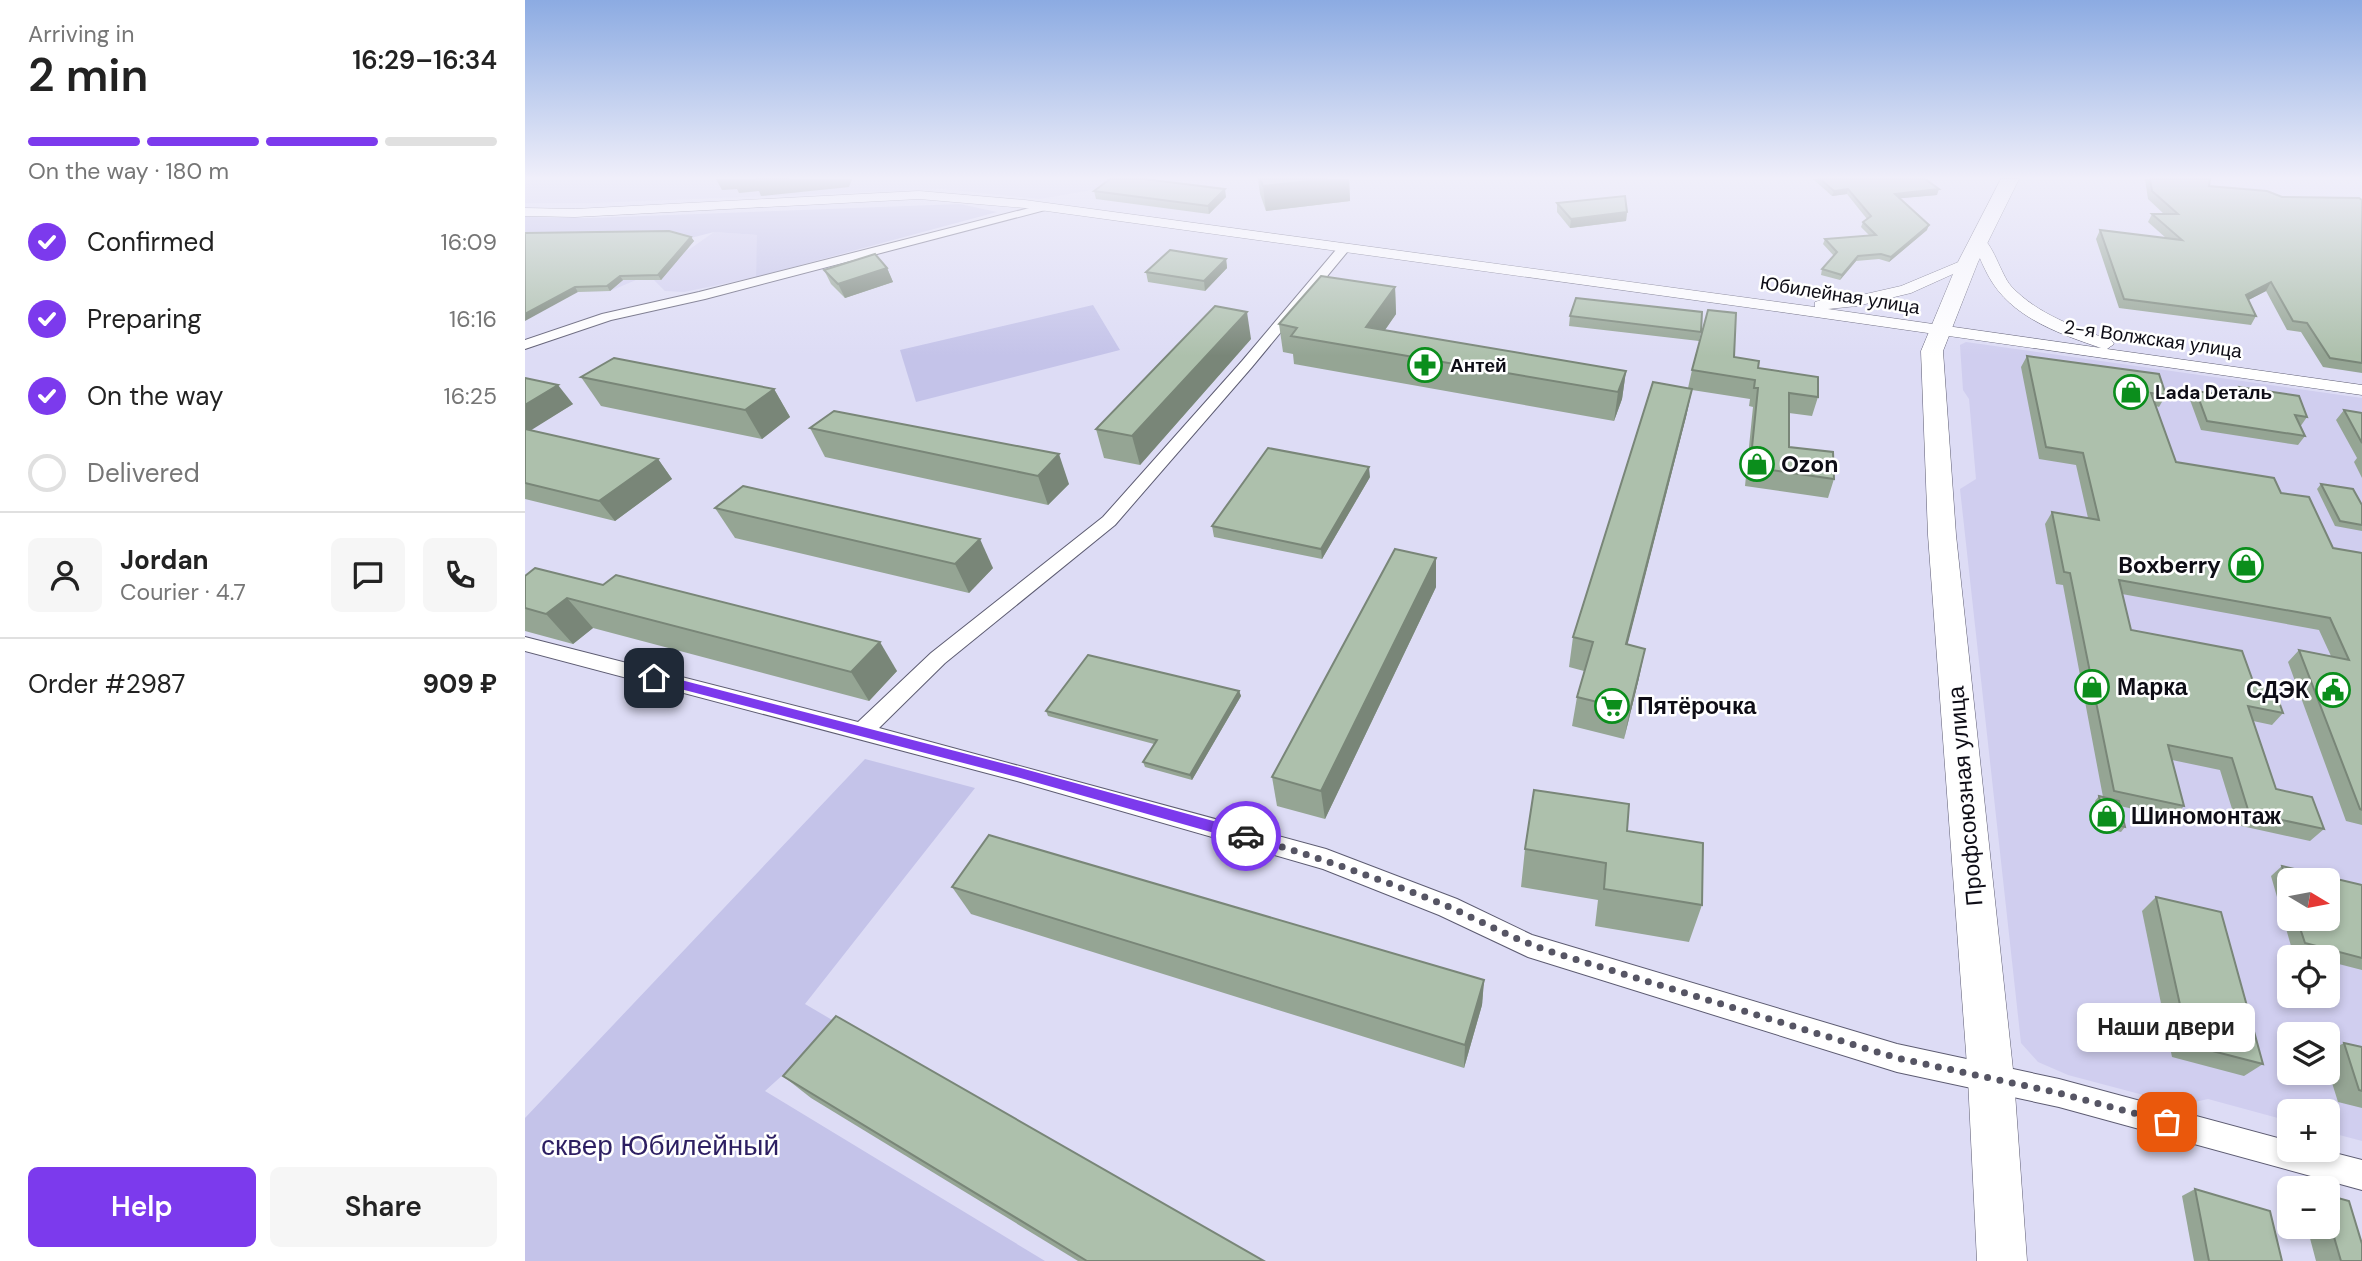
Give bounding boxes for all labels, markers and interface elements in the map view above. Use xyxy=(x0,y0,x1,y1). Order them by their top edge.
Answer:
text: Arriving in xyxy=(28,19,134,49)
text: 16:29–16:34 xyxy=(352,43,497,77)
text: 2 min xyxy=(28,45,148,105)
text: On the way · 180 m xyxy=(28,156,229,186)
icon: check xyxy=(28,223,66,261)
text: Confirmed xyxy=(87,225,214,259)
text: 16:09 xyxy=(441,227,497,257)
street label: Юбилейная улица xyxy=(1758,270,1922,320)
icon: check xyxy=(28,300,66,338)
text: Preparing xyxy=(87,302,202,336)
text: 16:16 xyxy=(449,304,497,334)
street label: 2-я Волжская улица xyxy=(2062,314,2244,364)
pharmacy icon: Антей xyxy=(1406,346,1444,384)
place label: Антей xyxy=(1450,353,1507,378)
shop icon: Lada Dеталь xyxy=(2112,373,2150,411)
icon: check xyxy=(28,377,66,415)
text: On the way xyxy=(87,379,223,413)
place label: Lada Dеталь xyxy=(2155,380,2272,405)
text: 16:25 xyxy=(443,381,497,411)
shop icon: Ozon xyxy=(1738,445,1776,483)
place label: Ozon xyxy=(1781,449,1839,479)
text: Delivered xyxy=(87,456,200,490)
button: person xyxy=(28,538,102,612)
button: chat xyxy=(331,538,405,612)
button: phone xyxy=(423,538,497,612)
text: Jordan xyxy=(120,543,209,577)
shop icon: Boxberry xyxy=(2227,546,2265,584)
place label: Boxberry xyxy=(2118,550,2221,580)
text: Courier · 4.7 xyxy=(120,577,246,607)
pin xyxy=(624,648,684,708)
icon: home xyxy=(635,659,673,697)
text: Order #2987 xyxy=(28,667,185,701)
text: 909 ₽ xyxy=(423,667,497,701)
shop icon: Марка xyxy=(2073,668,2111,706)
public building icon: СДЭК xyxy=(2314,671,2352,709)
place label: Марка xyxy=(2117,672,2188,702)
place label: СДЭК xyxy=(2246,675,2310,705)
street label: Профсоюзная улица xyxy=(1940,685,1990,907)
supermarket icon: Пятёрочка xyxy=(1593,687,1631,725)
place label: Пятёрочка xyxy=(1637,691,1756,721)
shop icon: Шиномонтаж xyxy=(2088,797,2126,835)
courier xyxy=(1211,801,1281,871)
place label: Шиномонтаж xyxy=(2131,801,2282,831)
icon: car xyxy=(1227,817,1265,855)
north arrow xyxy=(2277,868,2340,931)
map controls xyxy=(2277,868,2340,1239)
button: locate xyxy=(2277,945,2340,1008)
callout: Наши двери xyxy=(2078,1003,2256,1052)
text: Наши двери xyxy=(2097,1012,2235,1042)
button: layers xyxy=(2277,1022,2340,1085)
pin xyxy=(2137,1092,2197,1152)
button: + xyxy=(2277,1099,2340,1162)
icon: bag xyxy=(2148,1103,2186,1141)
park label: сквер Юбилейный xyxy=(541,1127,779,1164)
button: Help xyxy=(28,1167,256,1247)
button: Share xyxy=(270,1167,497,1247)
button: − xyxy=(2277,1176,2340,1239)

